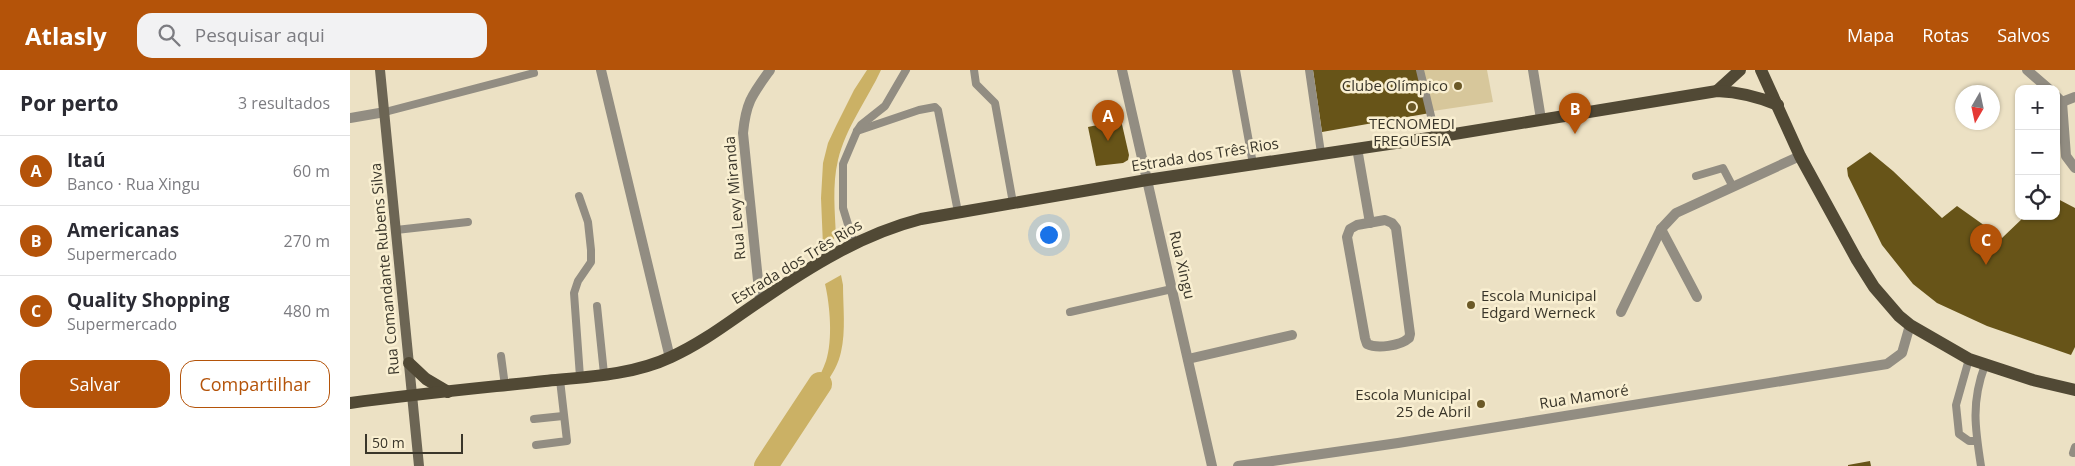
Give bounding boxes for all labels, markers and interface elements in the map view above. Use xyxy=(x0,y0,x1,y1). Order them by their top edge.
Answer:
search box xyxy=(137,13,487,58)
text: Atlasly xyxy=(25,19,107,52)
icon: search xyxy=(155,21,183,49)
text: Pesquisar aqui xyxy=(195,22,325,48)
text: Mapa xyxy=(1847,23,1894,47)
text: Rotas xyxy=(1922,23,1969,47)
text: Salvos xyxy=(1997,23,2050,47)
place label: Clube Olímpico xyxy=(1342,75,1448,95)
marker: Clube Olímpico xyxy=(1452,80,1464,92)
north arrow xyxy=(1955,85,2000,130)
map controls xyxy=(2015,85,2060,220)
button: + xyxy=(2015,85,2060,130)
text: Por perto xyxy=(20,89,119,117)
text: 3 resultados xyxy=(238,92,330,114)
pin: B xyxy=(1559,93,1591,134)
pin: A xyxy=(1092,100,1124,141)
marker: TECNOMEDI FREGUESIA xyxy=(1406,101,1418,113)
place label: TECNOMEDI FREGUESIA xyxy=(1369,113,1455,150)
button: − xyxy=(2015,130,2060,175)
street label: Estrada dos Três Rios xyxy=(1130,132,1280,176)
street label: Rua Levy Miranda xyxy=(719,135,749,261)
text: Itaú xyxy=(67,147,106,173)
text: A xyxy=(30,160,42,182)
text: 60 m xyxy=(293,160,330,182)
street label: Rua Comandante Rubens Silva xyxy=(365,162,403,376)
text: Banco · Rua Xingu xyxy=(67,173,200,195)
button: locate xyxy=(2015,175,2060,220)
street label: Estrada dos Três Rios xyxy=(727,214,866,308)
text: Americanas xyxy=(67,217,179,243)
your location xyxy=(1036,222,1062,248)
pin: C xyxy=(1970,224,2002,265)
street label: Rua Xingu xyxy=(1165,229,1201,301)
text: B xyxy=(31,230,41,252)
text: 270 m xyxy=(284,230,330,252)
text: Supermercado xyxy=(67,243,177,265)
place label: Escola Municipal Edgard Werneck xyxy=(1481,285,1597,322)
text: Quality Shopping xyxy=(67,287,229,313)
marker: Escola Municipal Edgard Werneck xyxy=(1465,299,1477,311)
text: C xyxy=(31,300,41,322)
text: 480 m xyxy=(284,300,330,322)
text: Supermercado xyxy=(67,313,177,335)
button: Salvar xyxy=(20,360,170,408)
button: Compartilhar xyxy=(180,360,330,408)
street label: Rua Mamoré xyxy=(1538,379,1630,413)
place label: Escola Municipal 25 de Abril xyxy=(1355,384,1471,421)
marker: Escola Municipal 25 de Abril xyxy=(1475,398,1487,410)
scale bar xyxy=(365,431,462,454)
text: 50 m xyxy=(372,433,405,452)

